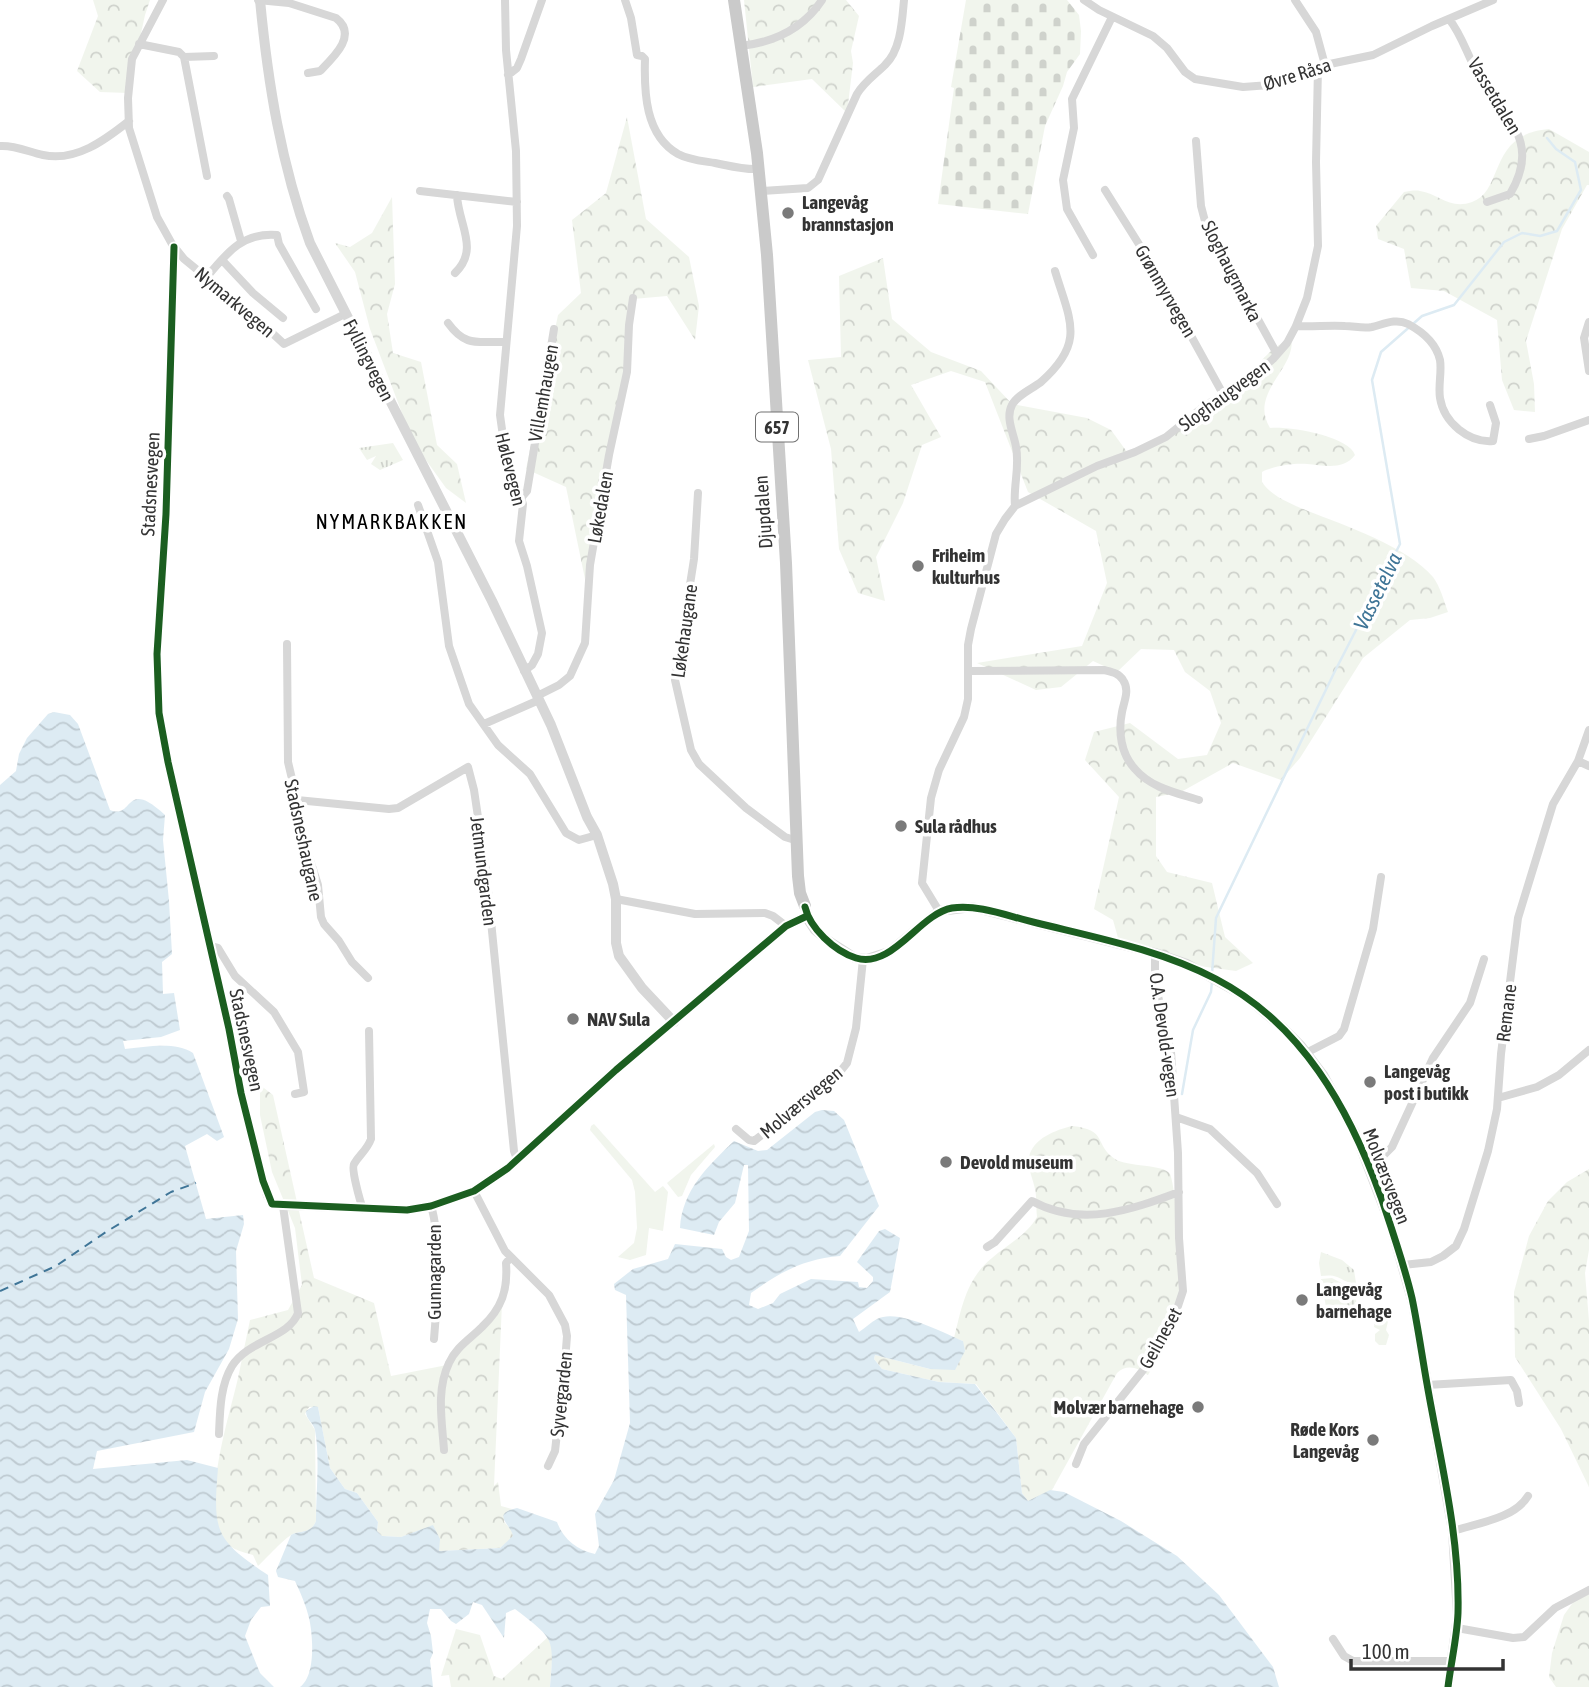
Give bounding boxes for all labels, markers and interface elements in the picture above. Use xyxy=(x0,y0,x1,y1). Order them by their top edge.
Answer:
street label: Øvre Råsa xyxy=(1260,53,1334,95)
street label: Vassetdalen xyxy=(1464,54,1526,138)
place label: Langevåg brannstasjon xyxy=(802,191,894,235)
marker: Langevåg brannstasjon xyxy=(780,205,796,221)
street label: Sloghaugmarka xyxy=(1197,217,1267,325)
street label: Grønmyrvegen xyxy=(1131,241,1201,341)
street label: Nymarkvegen xyxy=(191,262,279,342)
street label: Fyllingvegen xyxy=(339,315,399,405)
street label: Villemhaugen xyxy=(524,342,562,444)
street label: Sloghaugvegen xyxy=(1174,355,1274,435)
road number: 657 xyxy=(756,412,798,442)
street label: Hølevegen xyxy=(491,430,531,508)
street label: Stadsnesvegen xyxy=(136,431,164,537)
street label: Løkedalen xyxy=(583,469,617,545)
street label: Djupdalen xyxy=(749,474,777,550)
district label: NYMARKBAKKEN xyxy=(315,509,469,533)
place label: Friheim kulturhus xyxy=(932,544,1000,588)
water label: Vassetelva xyxy=(1348,548,1406,633)
marker: Friheim kulturhus xyxy=(910,558,926,574)
street label: Løkehaugane xyxy=(667,583,701,679)
street label: Stadsneshaugane xyxy=(280,777,328,903)
street label: Jetmundgarden xyxy=(466,815,502,927)
place label: Sula rådhus xyxy=(915,815,997,837)
marker: Sula rådhus xyxy=(893,818,909,834)
street label: O.A. Devold-vegen xyxy=(1145,971,1185,1099)
street label: Remane xyxy=(1492,983,1520,1043)
street label: Stadsnesvegen xyxy=(225,987,269,1093)
place label: NAV Sula xyxy=(587,1008,650,1030)
marker: NAV Sula xyxy=(565,1011,581,1027)
place label: Langevåg post i butikk xyxy=(1384,1060,1469,1104)
street label: Molværsvegen xyxy=(755,1061,847,1143)
marker: Langevåg post i butikk xyxy=(1362,1074,1378,1090)
street label: Molværsvegen xyxy=(1359,1125,1415,1227)
place label: Devold museum xyxy=(960,1151,1073,1173)
marker: Devold museum xyxy=(938,1154,954,1170)
street label: Gunnagarden xyxy=(423,1224,445,1320)
place label: Langevåg barnehage xyxy=(1316,1278,1392,1322)
marker: Langevåg barnehage xyxy=(1294,1292,1310,1308)
street label: Geilneset xyxy=(1134,1303,1186,1373)
street label: Syvergarden xyxy=(546,1350,576,1438)
place label: Molvær barnehage xyxy=(1054,1396,1184,1418)
marker: Molvær barnehage xyxy=(1190,1399,1206,1415)
place label: Røde Kors Langevåg xyxy=(1290,1418,1360,1462)
marker: Røde Kors Langevåg xyxy=(1365,1432,1381,1448)
scale bar xyxy=(1351,1628,1503,1672)
text: 100 m xyxy=(1362,1639,1410,1663)

